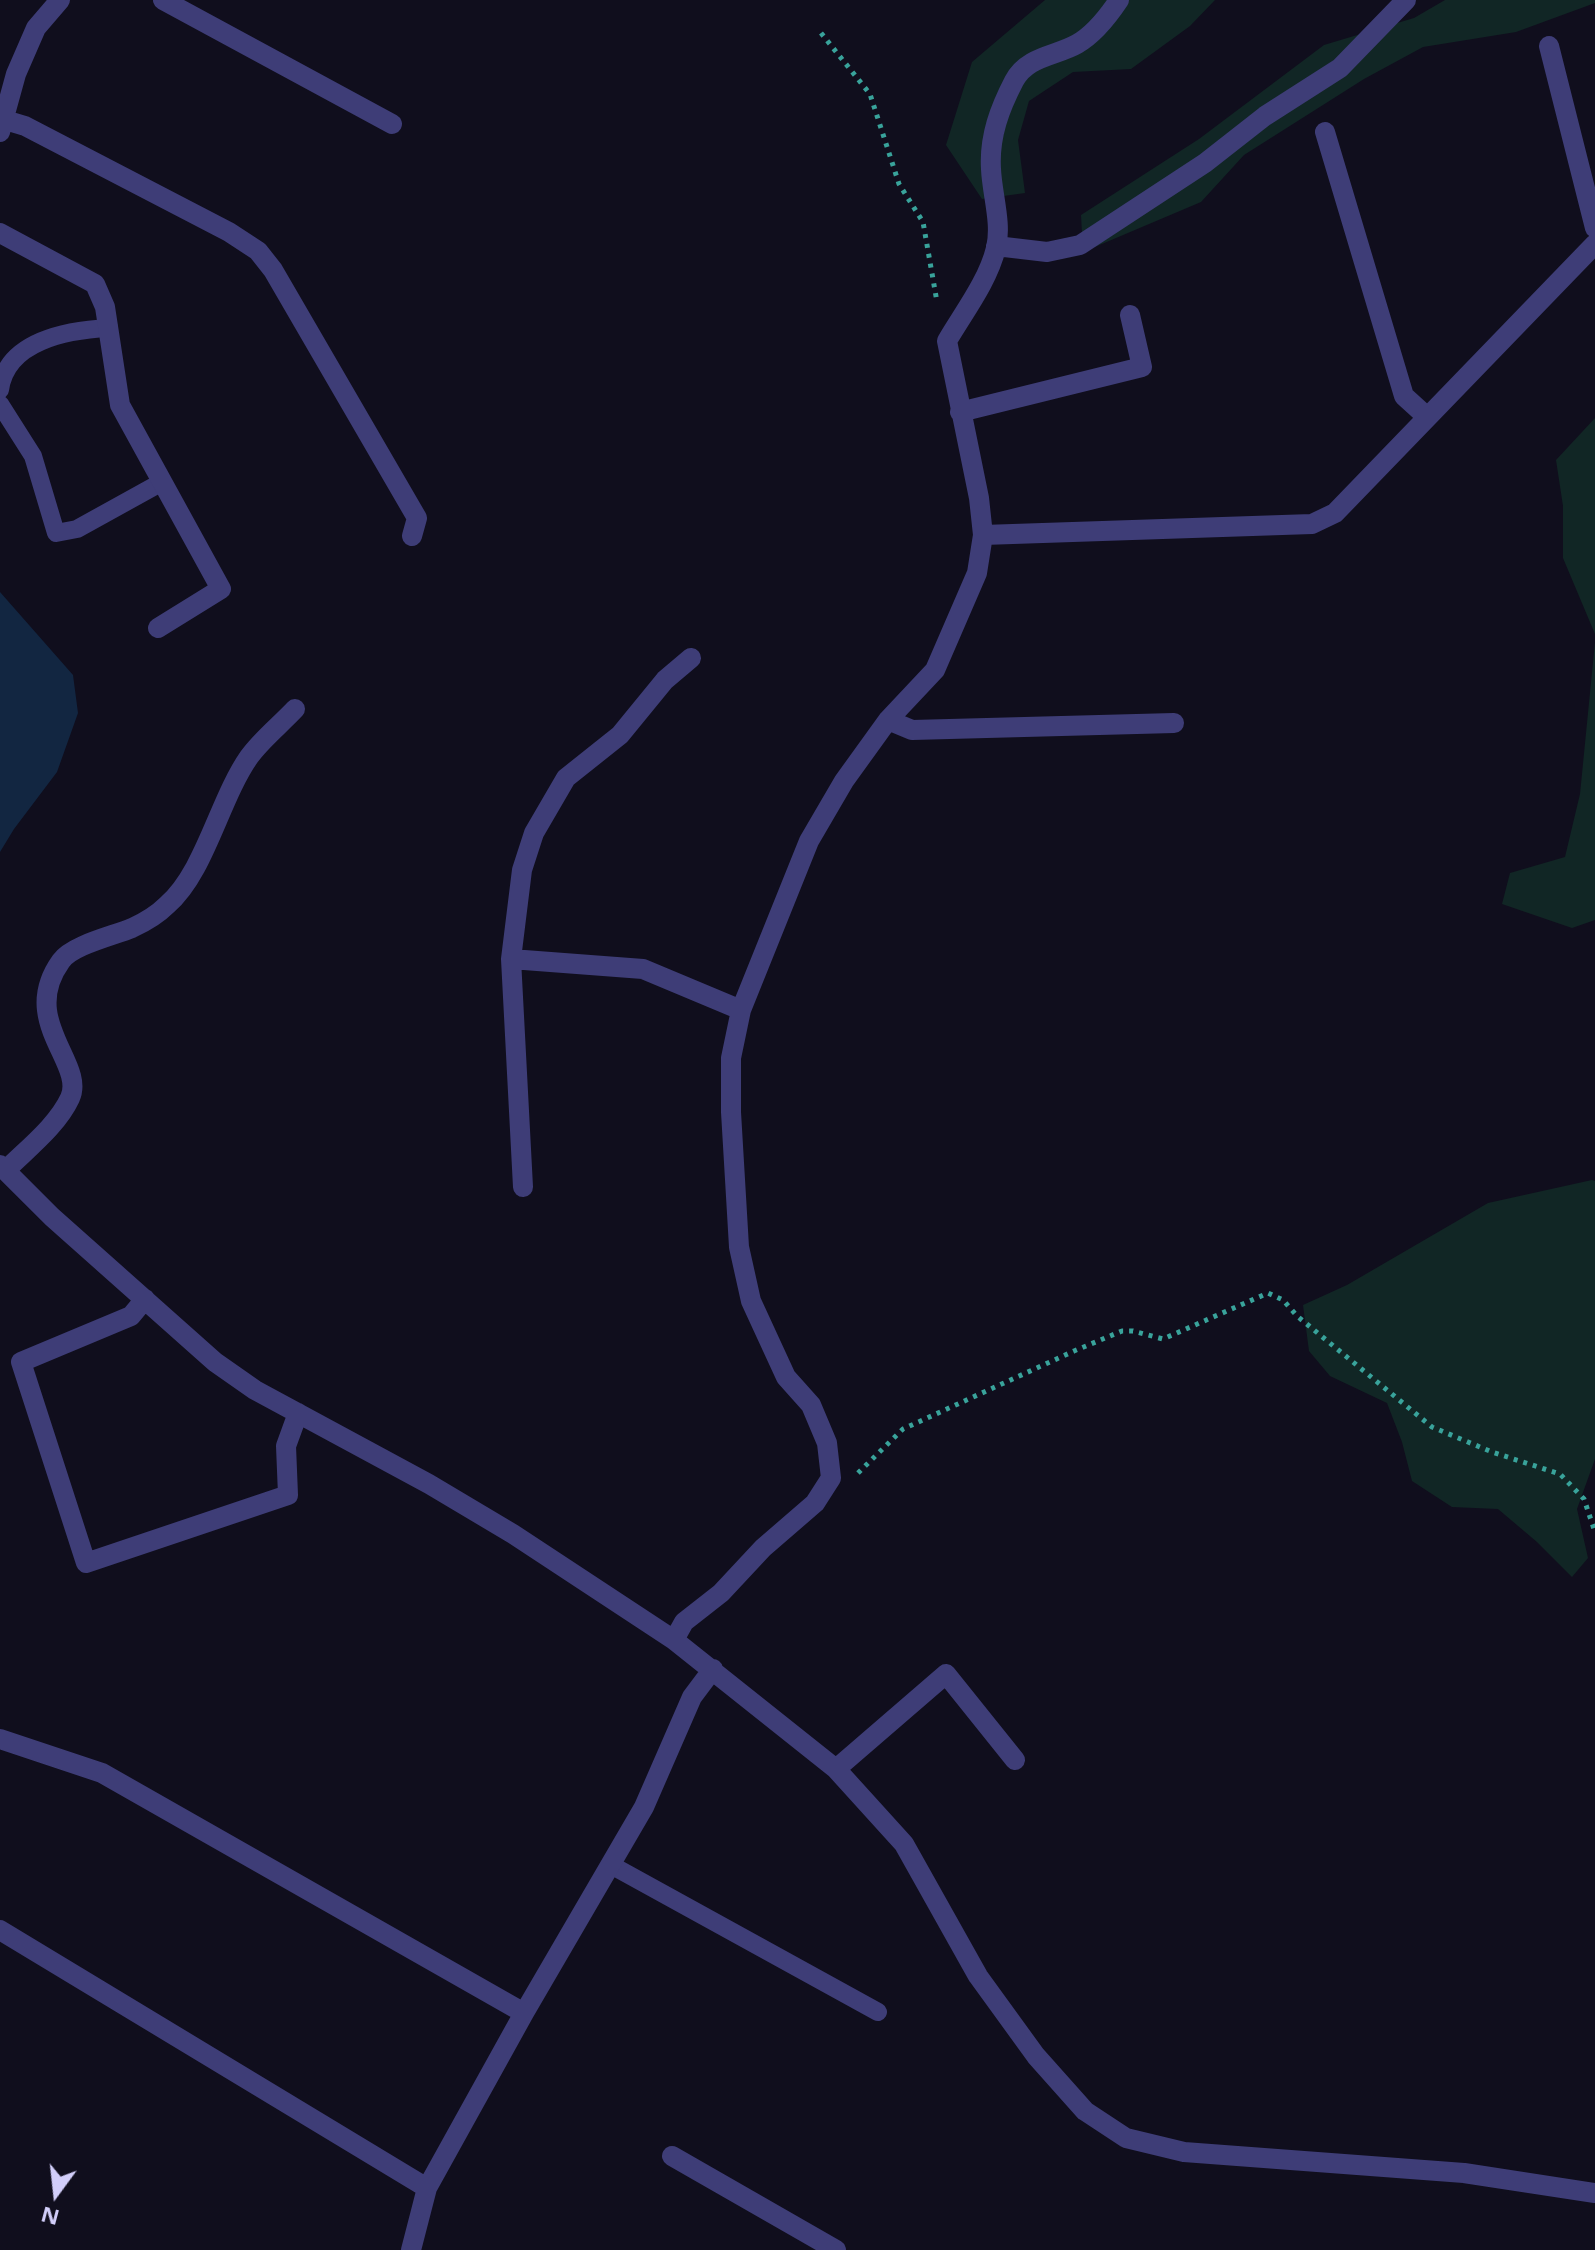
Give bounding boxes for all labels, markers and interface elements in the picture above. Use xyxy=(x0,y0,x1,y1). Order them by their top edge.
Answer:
north arrow xyxy=(16,2154,96,2234)
text: N xyxy=(37,2200,62,2234)

